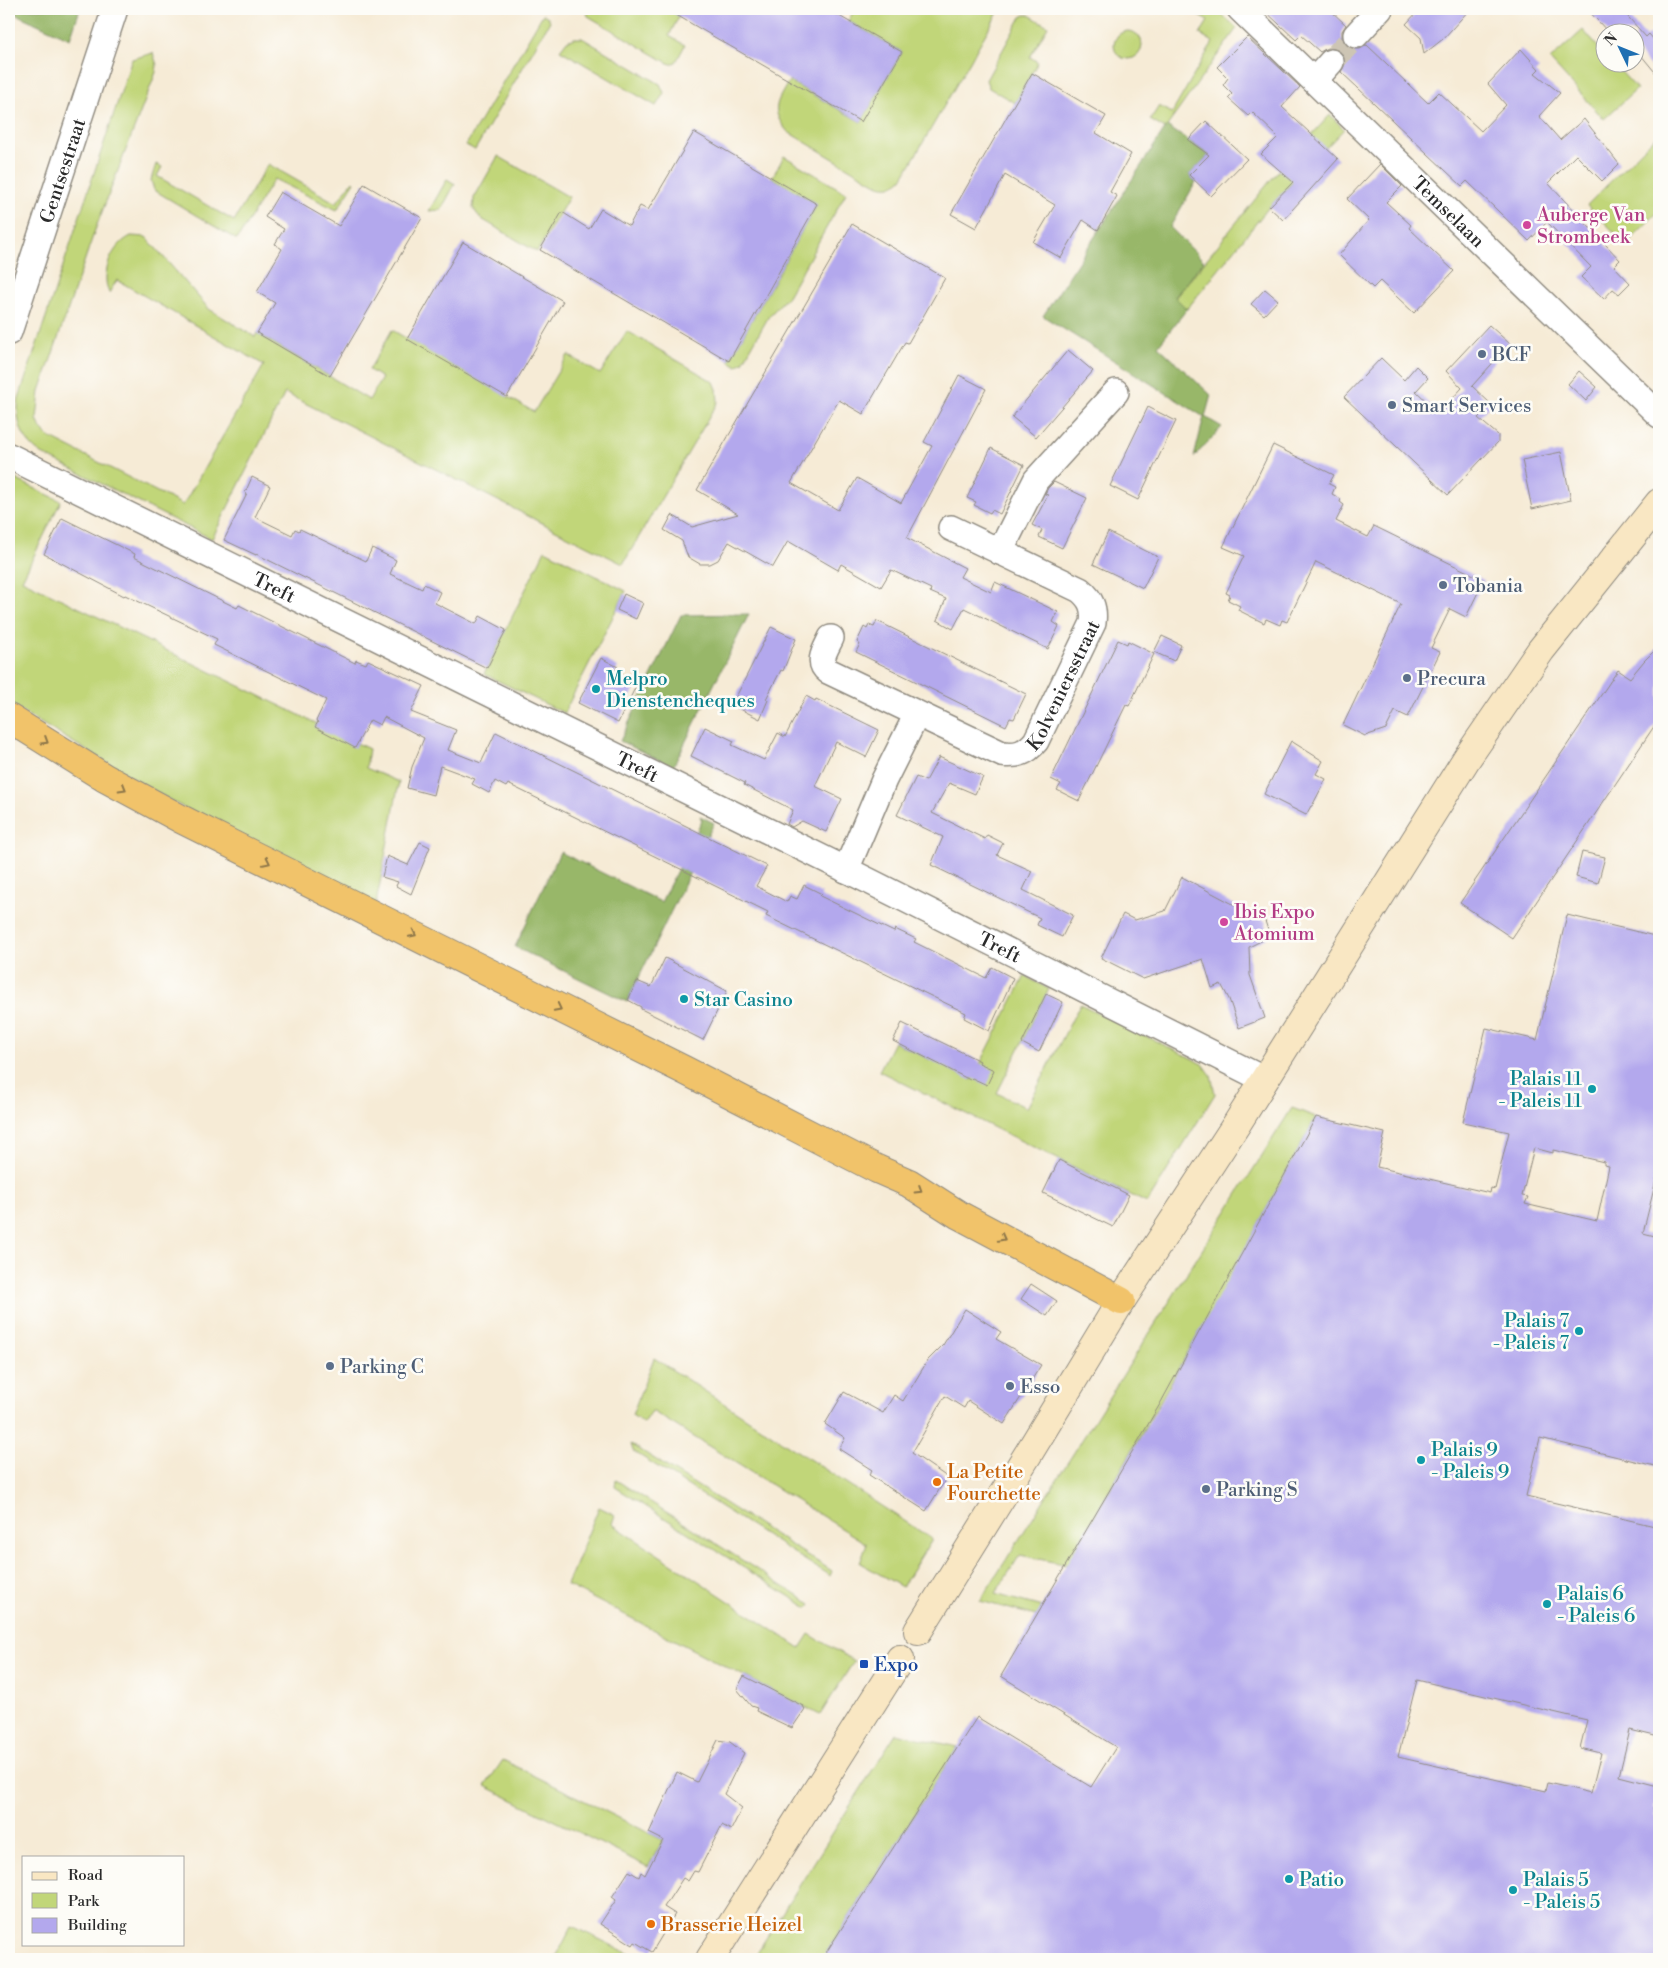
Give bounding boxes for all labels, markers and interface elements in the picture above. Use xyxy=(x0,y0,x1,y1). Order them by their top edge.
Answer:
north arrow xyxy=(1596,22,1646,72)
text: N xyxy=(1601,30,1622,50)
street label: Gentsestraat xyxy=(35,115,91,226)
street label: Temselaan xyxy=(1407,172,1490,253)
place label: Auberge Van Strombeek xyxy=(1536,203,1645,249)
marker: Auberge Van Strombeek xyxy=(1521,219,1533,231)
place label: BCF xyxy=(1491,343,1531,367)
marker: BCF xyxy=(1476,348,1488,360)
place label: Smart Services xyxy=(1402,394,1531,418)
marker: Smart Services xyxy=(1386,399,1398,411)
street label: Treft xyxy=(249,567,299,609)
place label: Tobania xyxy=(1453,574,1523,598)
marker: Tobania xyxy=(1437,579,1449,591)
street label: Kolveniersstraat xyxy=(1022,616,1106,756)
place label: Melpro Dienstencheques xyxy=(606,667,755,713)
place label: Precura xyxy=(1417,667,1486,691)
marker: Precura xyxy=(1401,672,1413,684)
marker: Melpro Dienstencheques xyxy=(590,683,602,695)
one-way arrow xyxy=(39,734,48,744)
street label: Treft xyxy=(612,747,663,788)
one-way arrow xyxy=(117,782,126,792)
one-way arrow xyxy=(262,856,271,866)
place label: Ibis Expo Atomium xyxy=(1233,900,1315,946)
marker: Ibis Expo Atomium xyxy=(1218,916,1230,928)
street label: Treft xyxy=(974,927,1025,969)
one-way arrow xyxy=(408,928,417,939)
place label: Star Casino xyxy=(694,988,793,1012)
marker: Star Casino xyxy=(678,993,690,1005)
one-way arrow xyxy=(553,1002,562,1012)
place label: Palais 11 - Paleis 11 xyxy=(1498,1067,1582,1113)
marker: Palais 11 - Paleis 11 xyxy=(1586,1083,1598,1095)
one-way arrow xyxy=(914,1184,923,1193)
one-way arrow xyxy=(997,1232,1006,1242)
place label: Palais 7 - Paleis 7 xyxy=(1493,1309,1569,1355)
marker: Palais 7 - Paleis 7 xyxy=(1573,1325,1585,1337)
place label: Parking C xyxy=(340,1355,424,1379)
marker: Parking C xyxy=(324,1360,336,1372)
place label: Esso xyxy=(1020,1375,1060,1399)
marker: Esso xyxy=(1004,1380,1016,1392)
place label: Palais 9 - Paleis 9 xyxy=(1431,1438,1509,1484)
marker: Palais 9 - Paleis 9 xyxy=(1415,1454,1427,1466)
place label: La Petite Fourchette xyxy=(947,1460,1041,1506)
marker: La Petite Fourchette xyxy=(931,1476,943,1488)
place label: Parking S xyxy=(1216,1478,1298,1502)
marker: Parking S xyxy=(1200,1483,1212,1495)
place label: Palais 6 - Paleis 6 xyxy=(1557,1582,1635,1628)
marker: Palais 6 - Paleis 6 xyxy=(1541,1598,1553,1610)
place label: Expo xyxy=(874,1653,918,1677)
marker: Expo xyxy=(858,1658,870,1670)
legend xyxy=(22,1856,185,1946)
text: Road xyxy=(68,1866,103,1885)
place label: Patio xyxy=(1299,1868,1344,1892)
place label: Palais 5 - Paleis 5 xyxy=(1523,1868,1600,1914)
marker: Patio xyxy=(1283,1873,1295,1885)
marker: Palais 5 - Paleis 5 xyxy=(1507,1884,1519,1896)
text: Park xyxy=(68,1892,100,1911)
place label: Brasserie Heizel xyxy=(660,1913,803,1937)
text: Building xyxy=(67,1916,127,1935)
marker: Brasserie Heizel xyxy=(645,1918,657,1930)

